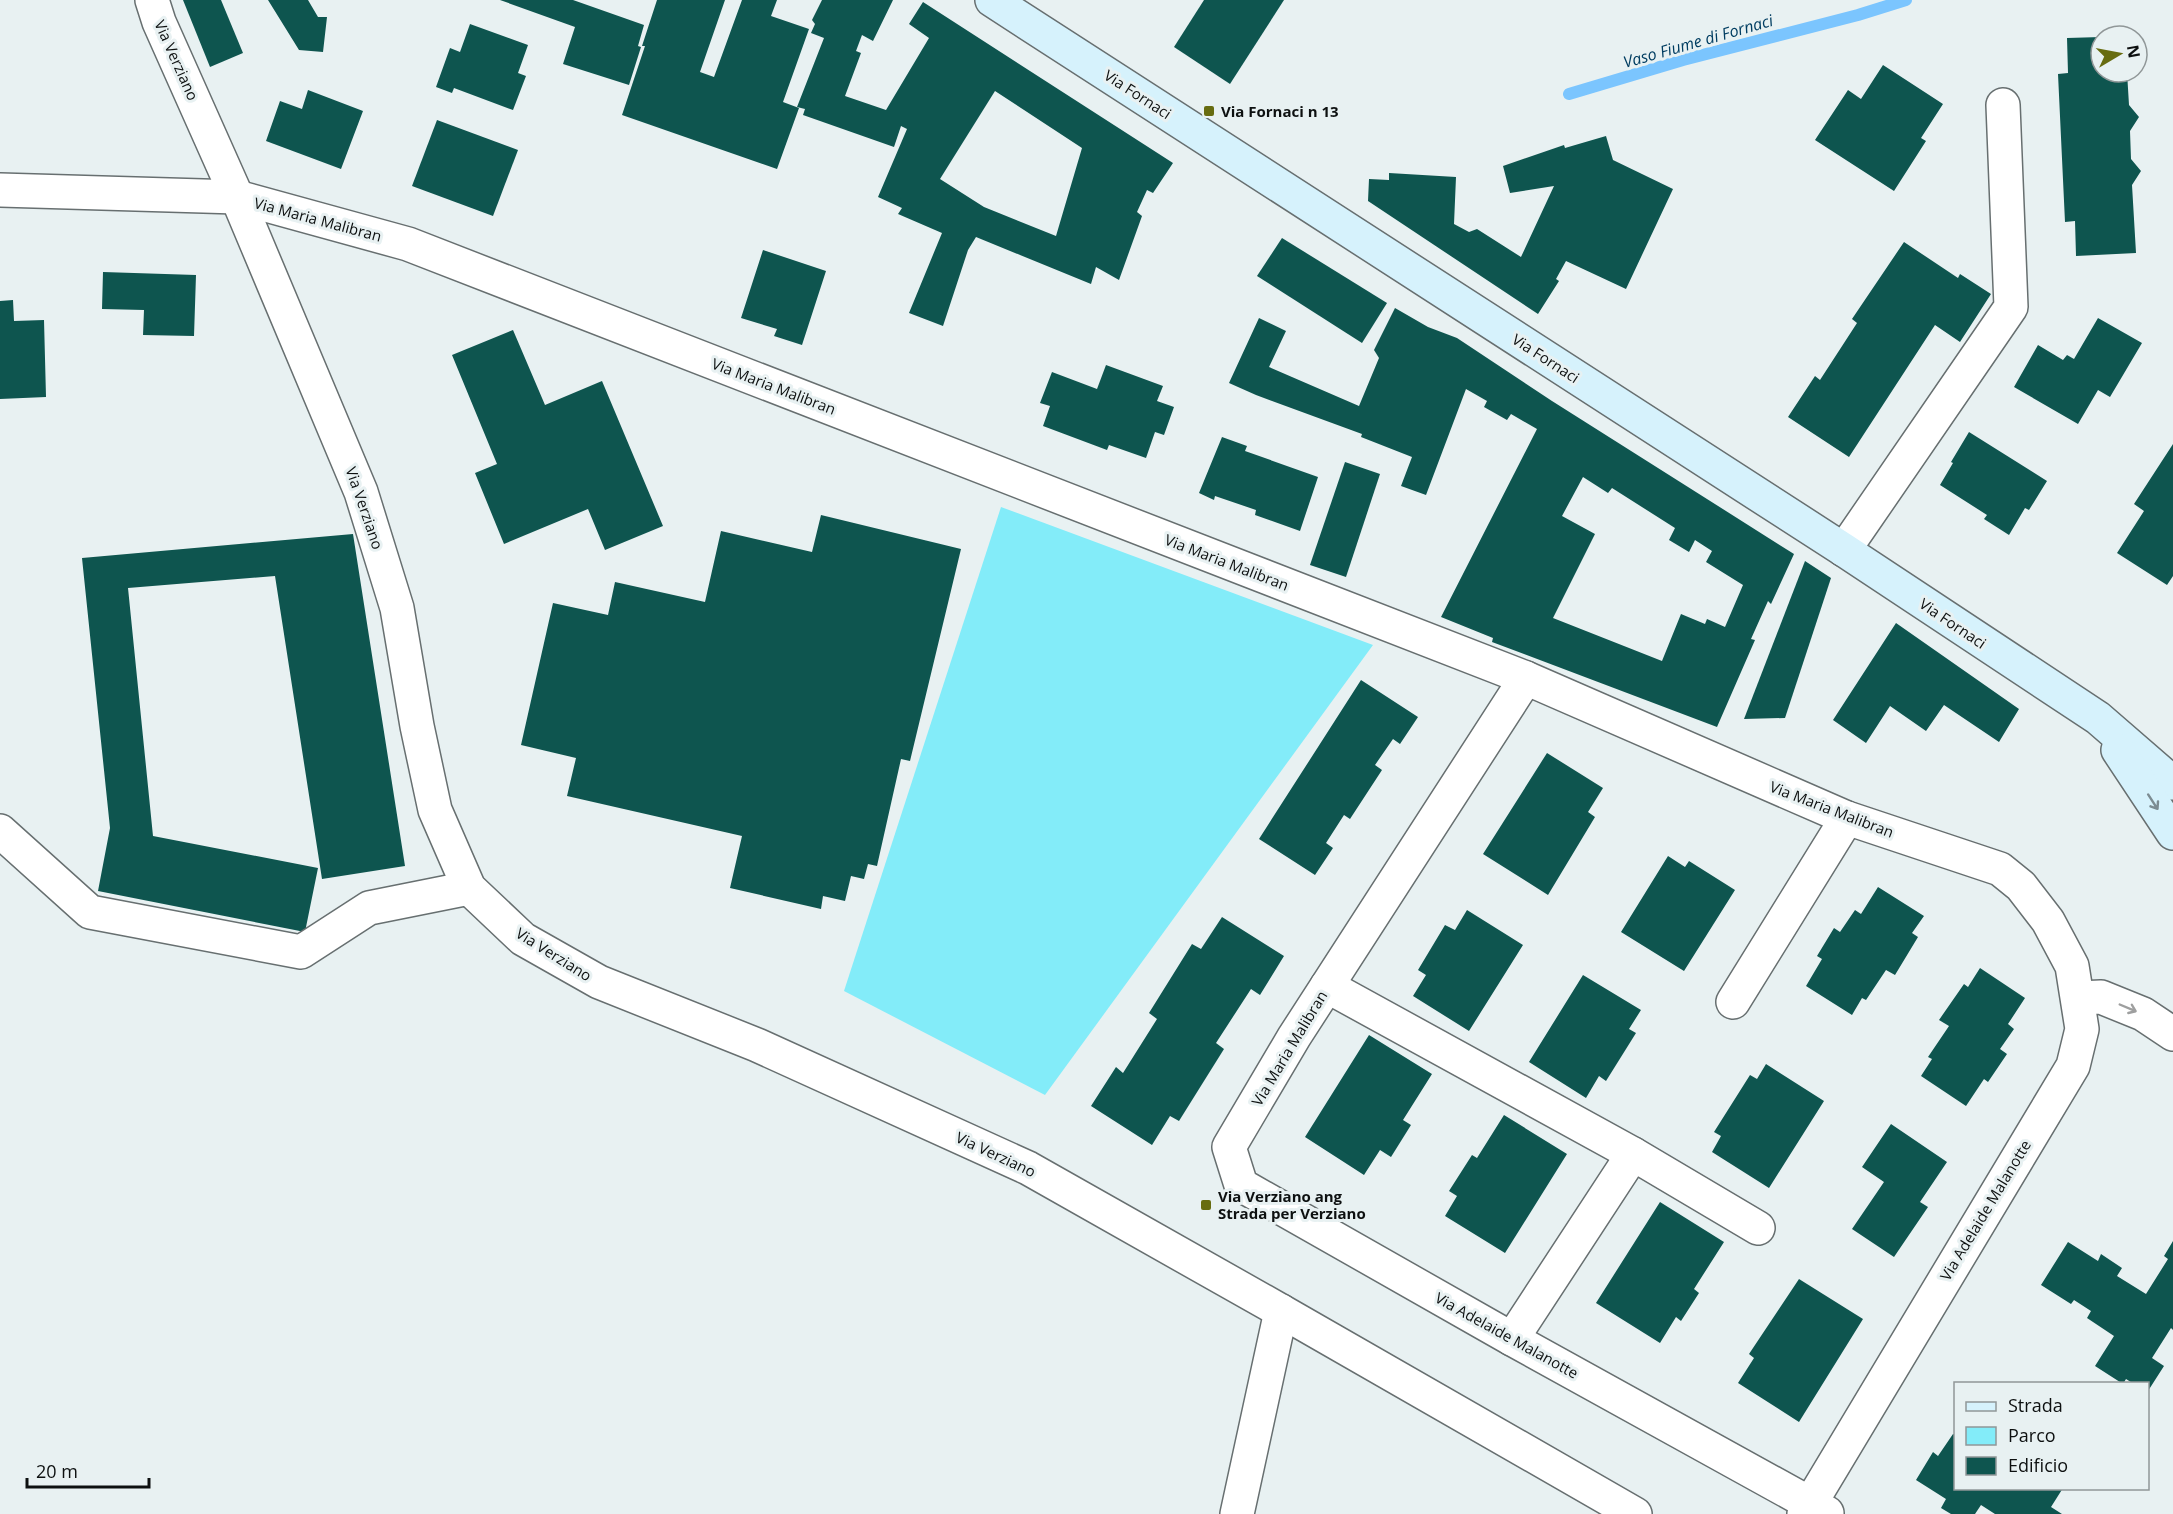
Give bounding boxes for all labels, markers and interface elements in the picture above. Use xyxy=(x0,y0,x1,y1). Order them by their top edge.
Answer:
water label: Vaso Fiume di Fornaci xyxy=(1621,9,1776,73)
street label: Via Verziano xyxy=(150,17,204,103)
north arrow xyxy=(2089,24,2149,84)
text: N xyxy=(2122,43,2146,60)
street label: Via Fornaci xyxy=(1101,65,1175,123)
place label: Via Fornaci n 13 xyxy=(1221,101,1339,121)
marker: Via Fornaci n 13 xyxy=(1202,104,1216,118)
street label: Via Maria Malibran xyxy=(252,192,384,246)
street label: Via Fornaci xyxy=(1509,329,1583,387)
street label: Via Maria Malibran xyxy=(709,353,839,419)
street label: Via Verziano xyxy=(342,464,388,552)
street label: Via Maria Malibran xyxy=(1162,529,1292,595)
street label: Via Fornaci xyxy=(1916,593,1990,653)
street label: Via Maria Malibran xyxy=(1767,776,1897,842)
one-way arrow xyxy=(2147,793,2159,810)
street label: Via Verziano xyxy=(512,923,596,985)
street label: Via Maria Malibran xyxy=(1247,987,1331,1109)
one-way arrow xyxy=(2119,1003,2137,1014)
street label: Via Verziano xyxy=(953,1127,1039,1181)
street label: Via Adelaide Malanotte xyxy=(1935,1136,2035,1284)
place label: Via Verziano ang Strada per Verziano xyxy=(1218,1186,1366,1223)
marker: Via Verziano ang Strada per Verziano xyxy=(1199,1198,1213,1212)
street label: Via Adelaide Malanotte xyxy=(1432,1287,1582,1383)
legend xyxy=(1954,1382,2149,1490)
text: Strada xyxy=(2008,1393,2063,1417)
text: Parco xyxy=(2008,1423,2056,1447)
scale bar xyxy=(27,1451,148,1489)
text: Edificio xyxy=(2008,1453,2068,1477)
text: 20 m xyxy=(36,1459,78,1483)

